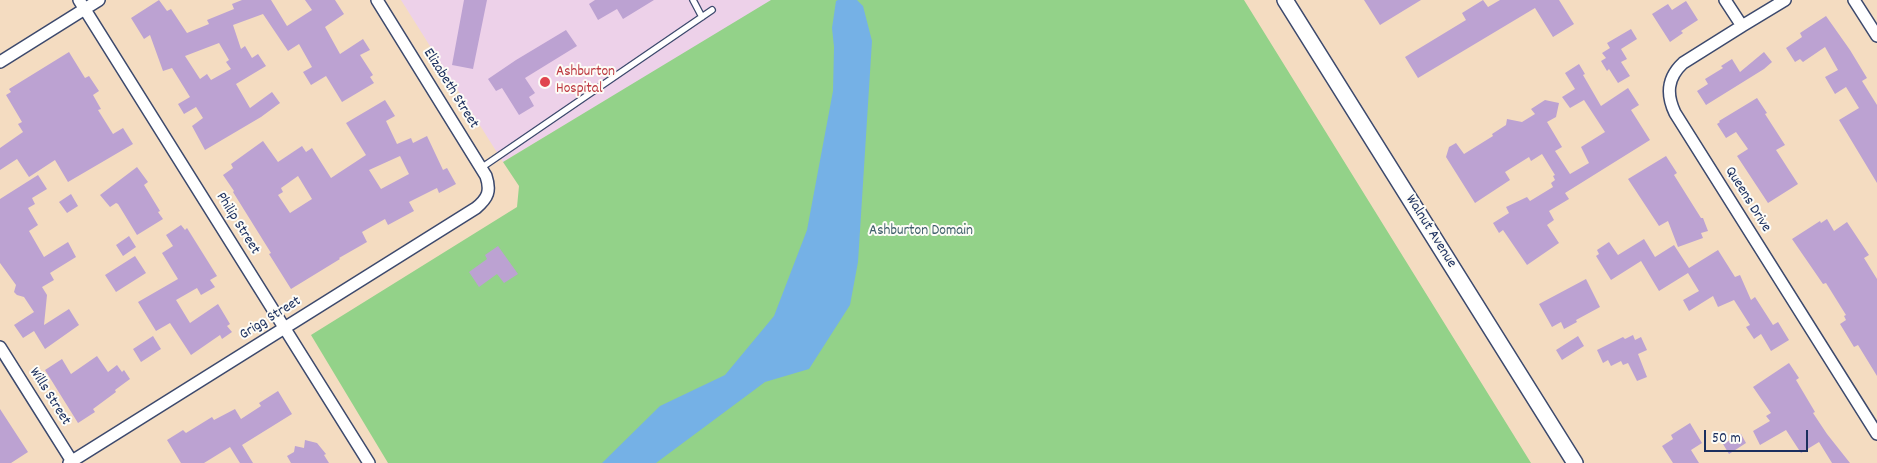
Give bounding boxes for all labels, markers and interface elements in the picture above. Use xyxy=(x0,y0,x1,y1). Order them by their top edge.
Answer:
street label: Elizabeth Street xyxy=(418,46,482,132)
place label: Ashburton Hospital xyxy=(556,64,615,99)
marker: Ashburton Hospital xyxy=(538,75,552,89)
street label: Queens Drive xyxy=(1720,164,1774,236)
street label: Philip Street xyxy=(211,190,263,258)
street label: Walnut Avenue xyxy=(1400,192,1460,272)
park label: Ashburton Domain xyxy=(869,223,973,241)
street label: Grigg Street xyxy=(237,293,305,345)
street label: Wills Street xyxy=(24,365,74,429)
scale bar xyxy=(1707,420,1811,452)
text: 50 m xyxy=(1712,428,1741,450)

